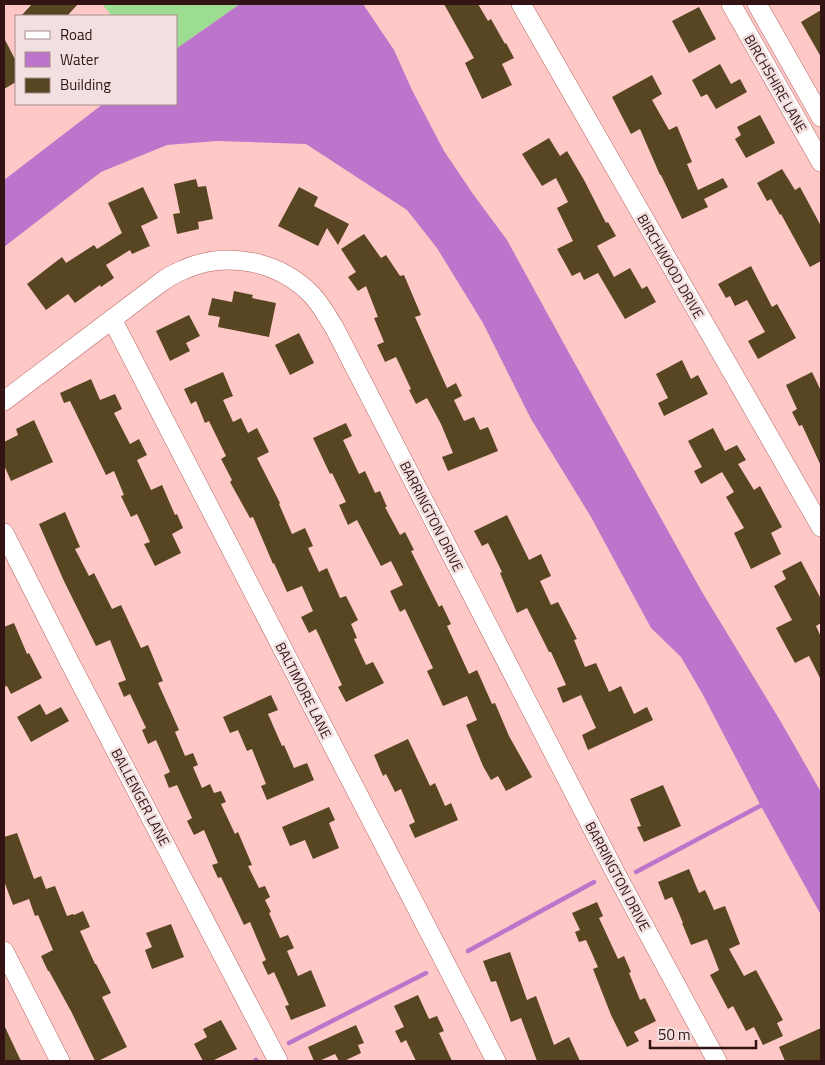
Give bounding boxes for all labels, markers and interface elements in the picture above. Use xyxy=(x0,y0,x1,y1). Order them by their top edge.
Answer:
legend xyxy=(15,15,178,105)
text: Road xyxy=(60,23,92,46)
street label: BIRCHSHIRE LANE xyxy=(739,30,813,136)
text: Water xyxy=(60,48,99,71)
text: Building xyxy=(60,73,111,96)
street label: BIRCHWOOD DRIVE xyxy=(632,210,710,322)
street label: BARRINGTON DRIVE xyxy=(395,457,469,575)
street label: BALTIMORE LANE xyxy=(271,638,337,742)
street label: BALLENGER LANE xyxy=(106,744,176,850)
street label: BARRINGTON DRIVE xyxy=(580,817,656,935)
scale bar xyxy=(650,1018,756,1050)
text: 50 m xyxy=(658,1023,691,1046)

